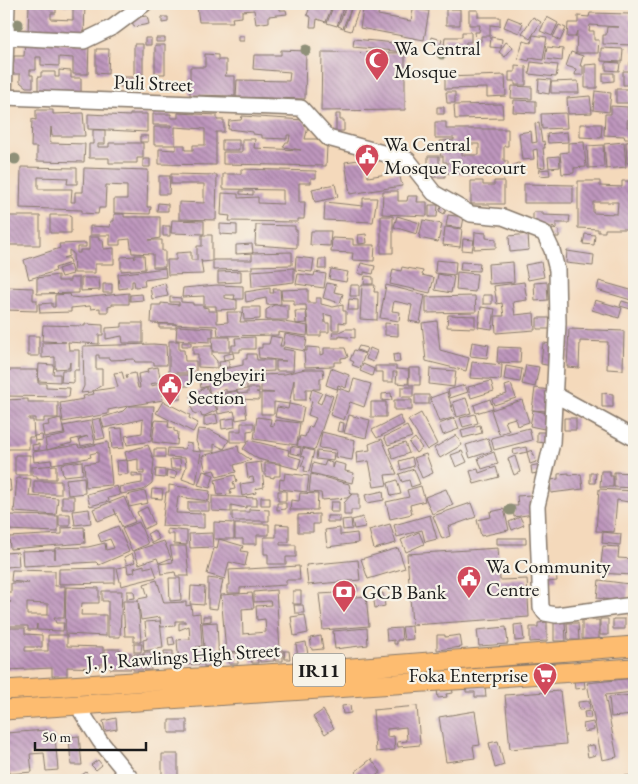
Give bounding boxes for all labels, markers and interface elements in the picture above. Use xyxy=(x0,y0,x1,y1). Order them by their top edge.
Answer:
place label: Wa Central Mosque xyxy=(394,35,481,84)
mosque icon: Wa Central Mosque xyxy=(364,47,390,81)
street label: Puli Street xyxy=(113,69,194,97)
place label: Wa Central Mosque Forecourt xyxy=(384,131,526,180)
public building icon: Wa Central Mosque Forecourt xyxy=(354,143,380,177)
place label: Jengbeyiri Section xyxy=(186,361,265,410)
public building icon: Jengbeyiri Section xyxy=(157,372,183,406)
place label: Wa Community Centre xyxy=(486,553,611,602)
public building icon: Wa Community Centre xyxy=(456,565,482,599)
bank icon: GCB Bank xyxy=(331,579,357,613)
place label: GCB Bank xyxy=(362,579,447,605)
street label: J. J. Rawlings High Street xyxy=(83,636,281,676)
road number: IR11 xyxy=(293,654,345,686)
place label: Foka Enterprise xyxy=(409,662,528,688)
supermarket icon: Foka Enterprise xyxy=(532,662,558,696)
scale bar xyxy=(35,719,146,751)
text: 50 m xyxy=(42,727,71,746)

